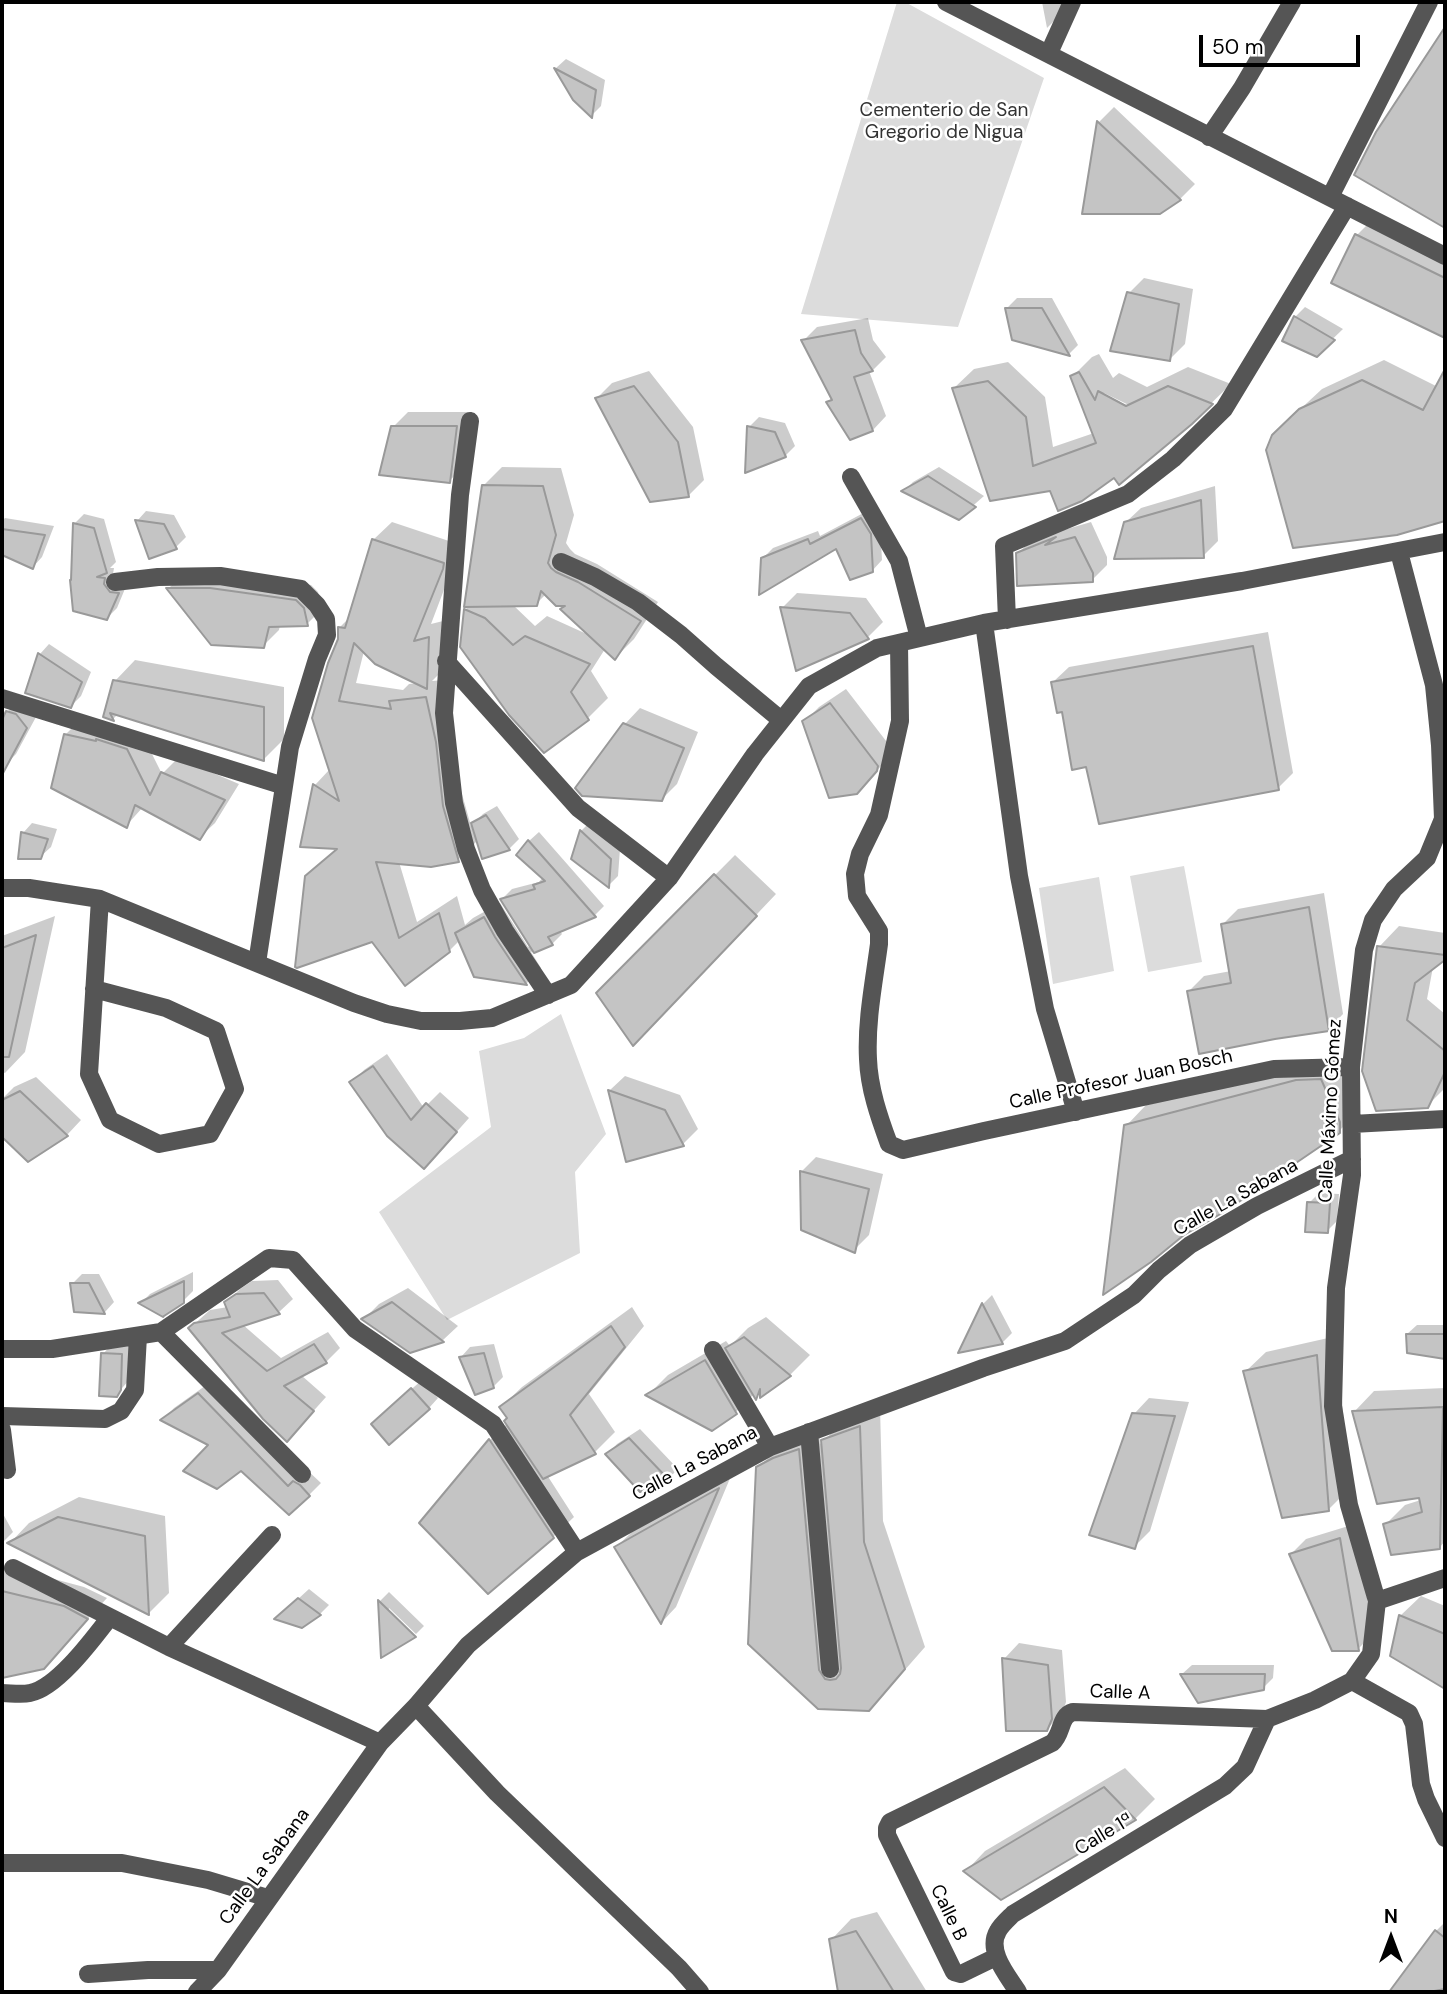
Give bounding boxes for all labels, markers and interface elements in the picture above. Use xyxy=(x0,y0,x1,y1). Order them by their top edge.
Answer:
scale bar xyxy=(1202,21,1363,65)
text: 50 m xyxy=(1212,33,1263,61)
park label: Cementerio de San Gregorio de Nigua xyxy=(860,100,1028,144)
street label: Calle Máximo Gómez xyxy=(1315,1019,1347,1203)
street label: Calle Profesor Juan Bosch xyxy=(1007,1045,1235,1115)
street label: Calle La Sabana xyxy=(1170,1154,1302,1242)
street label: Calle La Sabana xyxy=(628,1421,762,1507)
street label: Calle A xyxy=(1089,1681,1151,1705)
street label: Calle La Sabana xyxy=(215,1804,315,1930)
street label: Calle 1ª xyxy=(1071,1809,1137,1861)
street label: Calle B xyxy=(925,1881,971,1945)
north arrow xyxy=(1356,1903,1426,1973)
text: N xyxy=(1384,1904,1398,1929)

